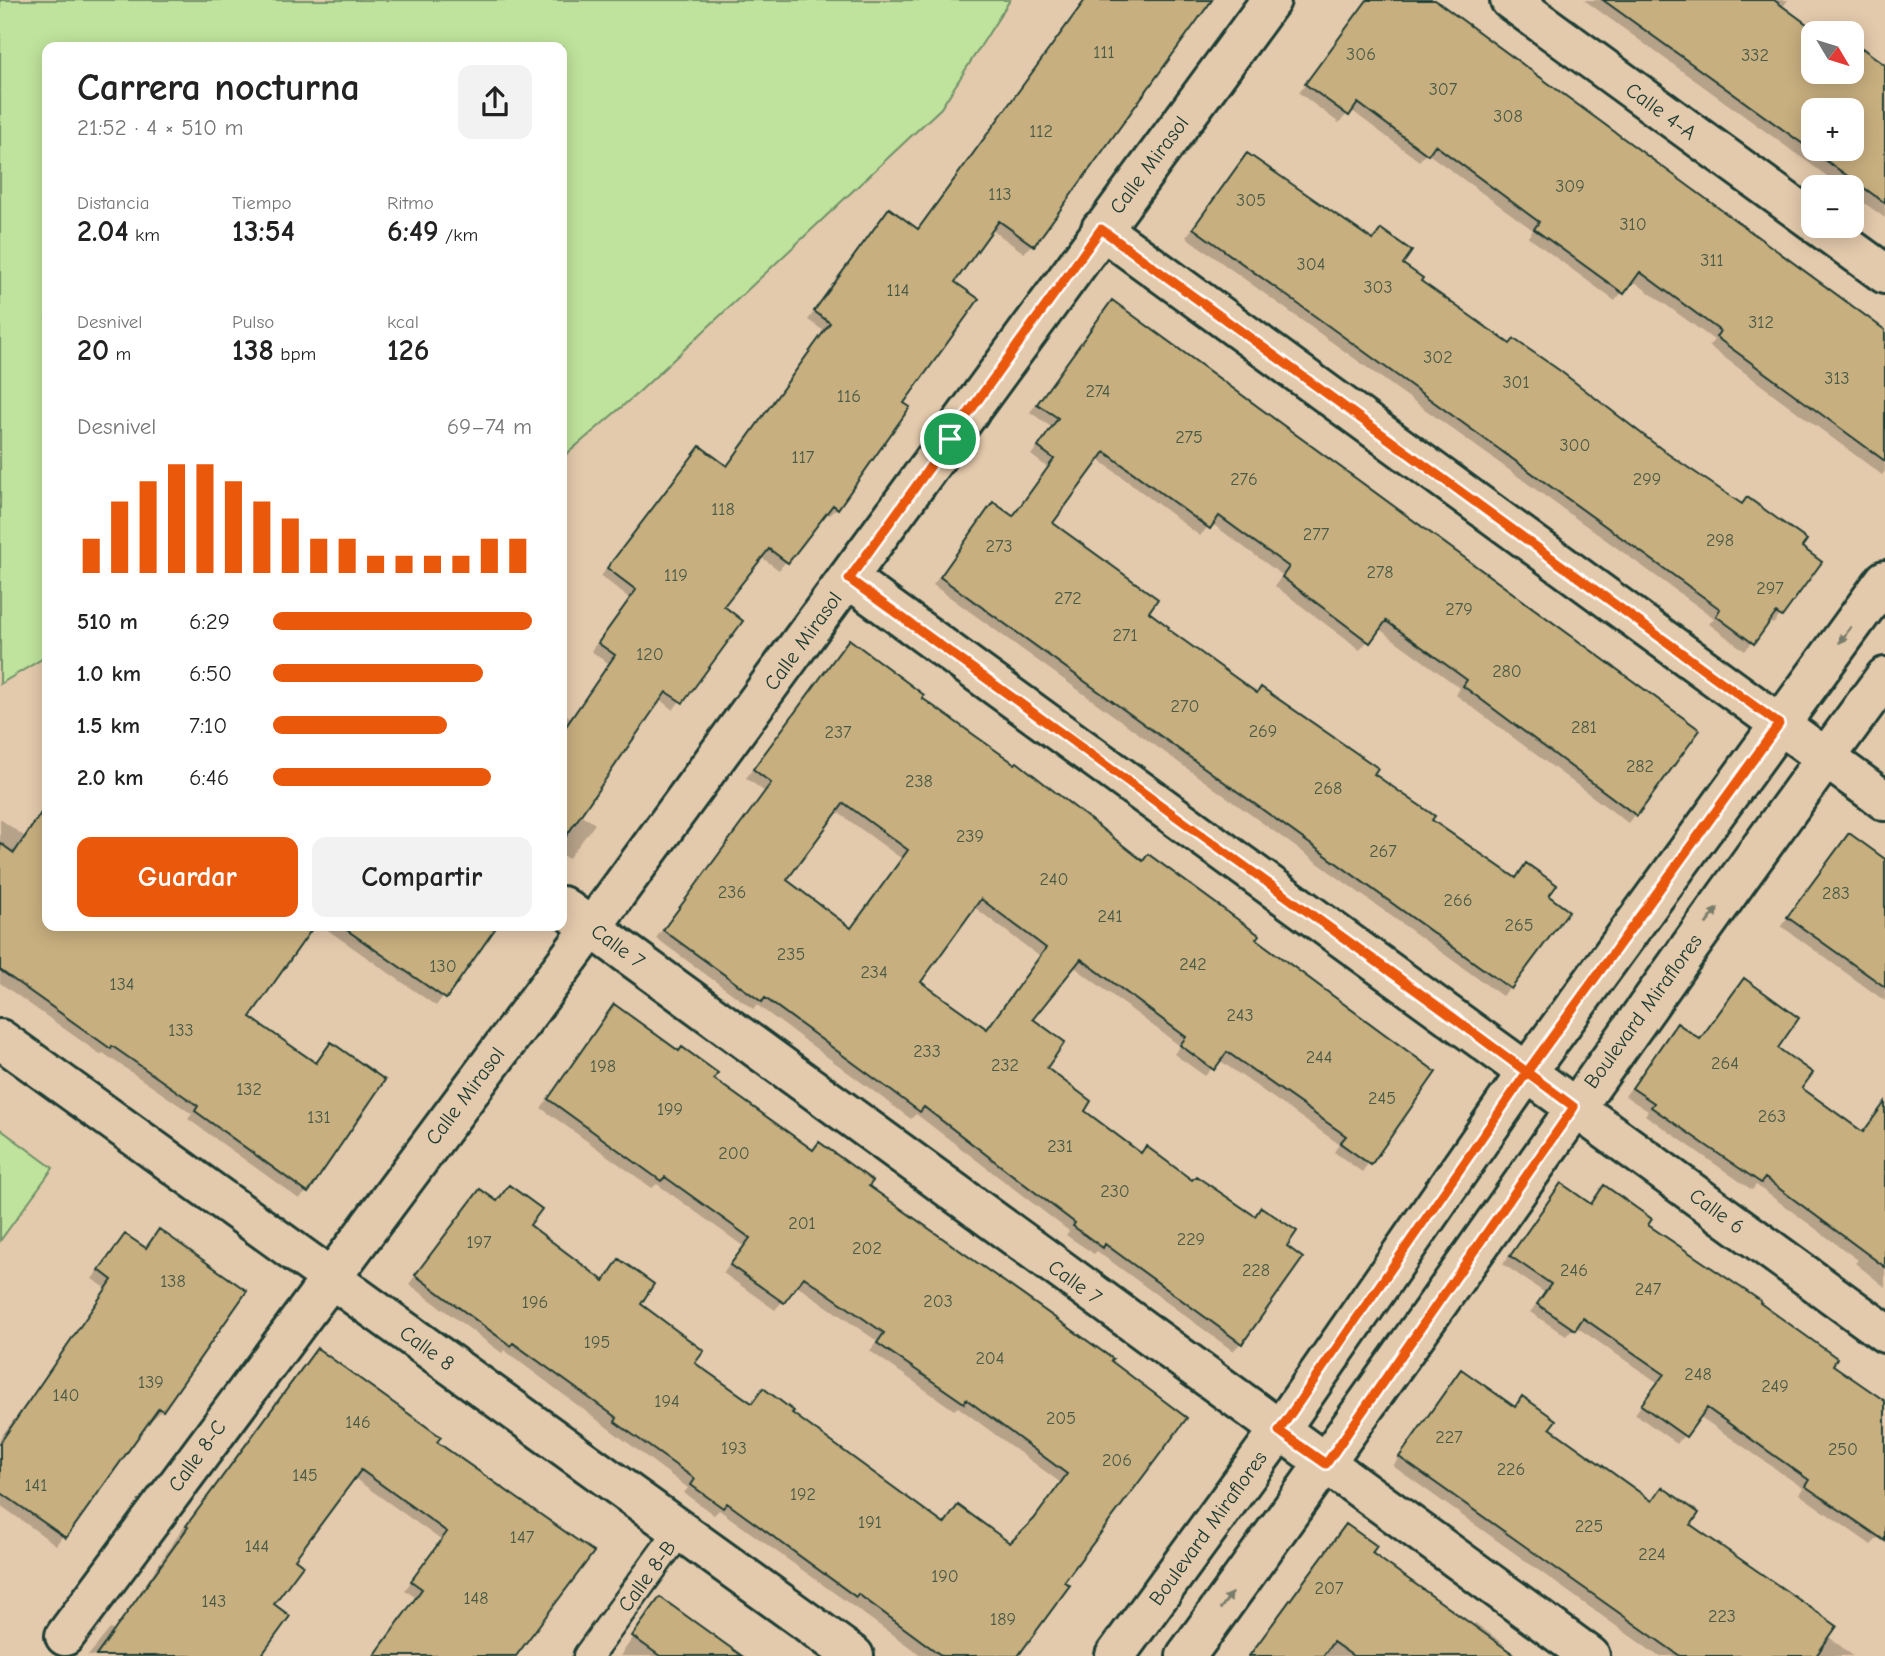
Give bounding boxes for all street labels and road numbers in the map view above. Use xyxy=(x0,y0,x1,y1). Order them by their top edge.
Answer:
street label: Calle 4-A xyxy=(1621,77,1701,145)
street label: Calle Mirasol xyxy=(1105,111,1193,219)
street label: Calle Mirasol xyxy=(759,587,847,695)
street label: Calle 7 xyxy=(587,919,650,973)
street label: Boulevard Miraflores xyxy=(1579,929,1707,1093)
street label: Calle Mirasol xyxy=(421,1042,509,1150)
street label: Calle 6 xyxy=(1685,1183,1749,1239)
street label: Calle 7 xyxy=(1044,1255,1107,1309)
street label: Calle 8 xyxy=(395,1320,459,1376)
street label: Calle 8-C xyxy=(163,1415,231,1496)
street label: Boulevard Miraflores xyxy=(1144,1446,1272,1610)
street label: Calle 8-B xyxy=(613,1535,681,1617)

